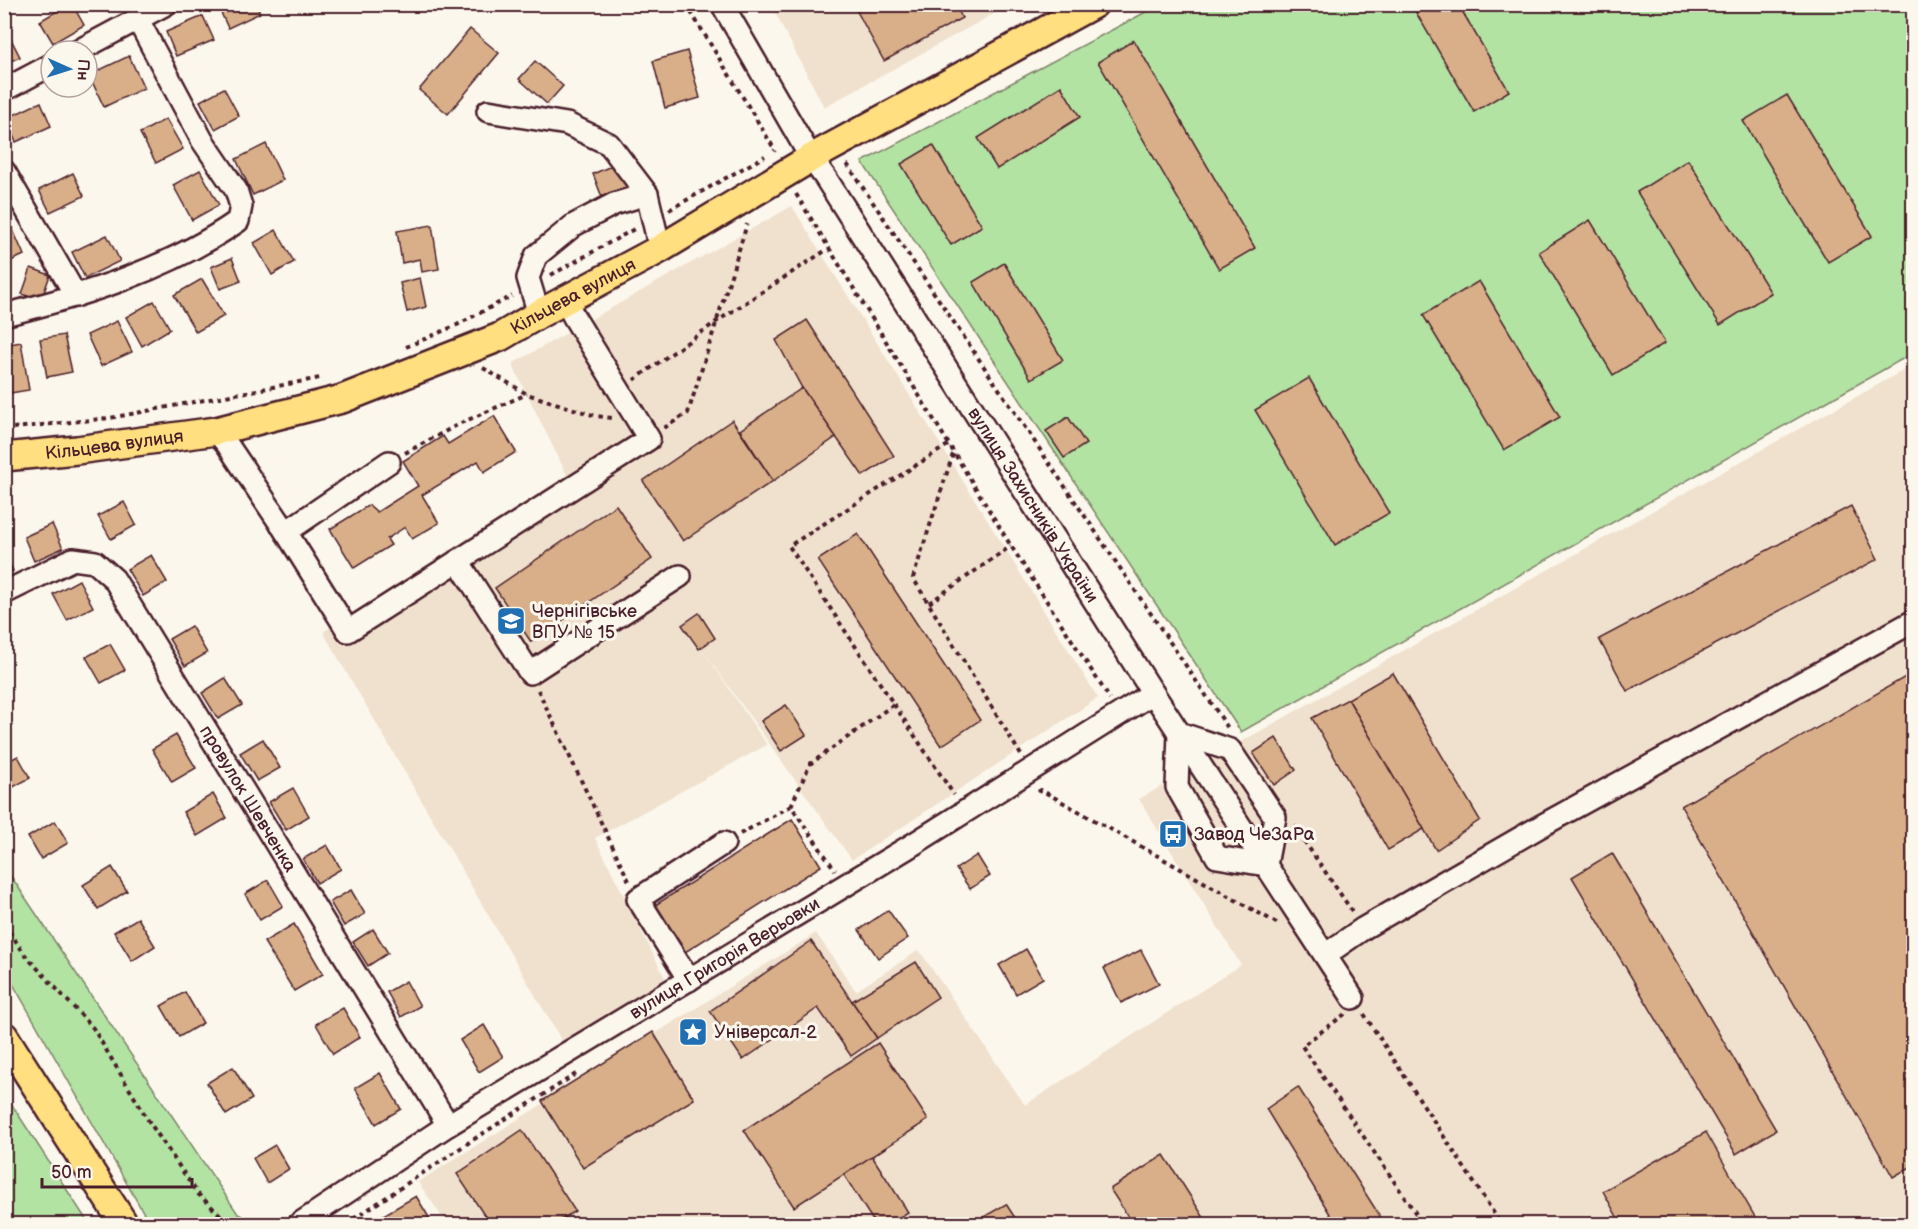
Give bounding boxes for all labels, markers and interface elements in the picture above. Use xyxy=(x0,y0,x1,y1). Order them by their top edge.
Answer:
north arrow xyxy=(39,39,99,99)
text: Пн xyxy=(72,59,93,81)
street label: Кільцева вулиця xyxy=(507,254,639,339)
street label: вулиця Захисників України xyxy=(964,403,1103,606)
street label: Кільцева вулиця xyxy=(44,425,185,464)
place label: Чернігівське ВПУ № 15 xyxy=(532,601,637,643)
school or university icon: Чернігівське ВПУ № 15 xyxy=(495,605,527,637)
street label: провулок Шевченка xyxy=(195,721,301,876)
bus stop icon: Завод ЧеЗаРа xyxy=(1157,818,1189,850)
place label: Завод ЧеЗаРа xyxy=(1194,824,1315,845)
street label: вулиця Григорія Верьовки xyxy=(626,893,823,1023)
place icon: Універсал-2 xyxy=(677,1016,709,1048)
place label: Універсал-2 xyxy=(714,1022,817,1043)
scale bar xyxy=(42,1151,192,1189)
text: 50 m xyxy=(51,1162,92,1183)

